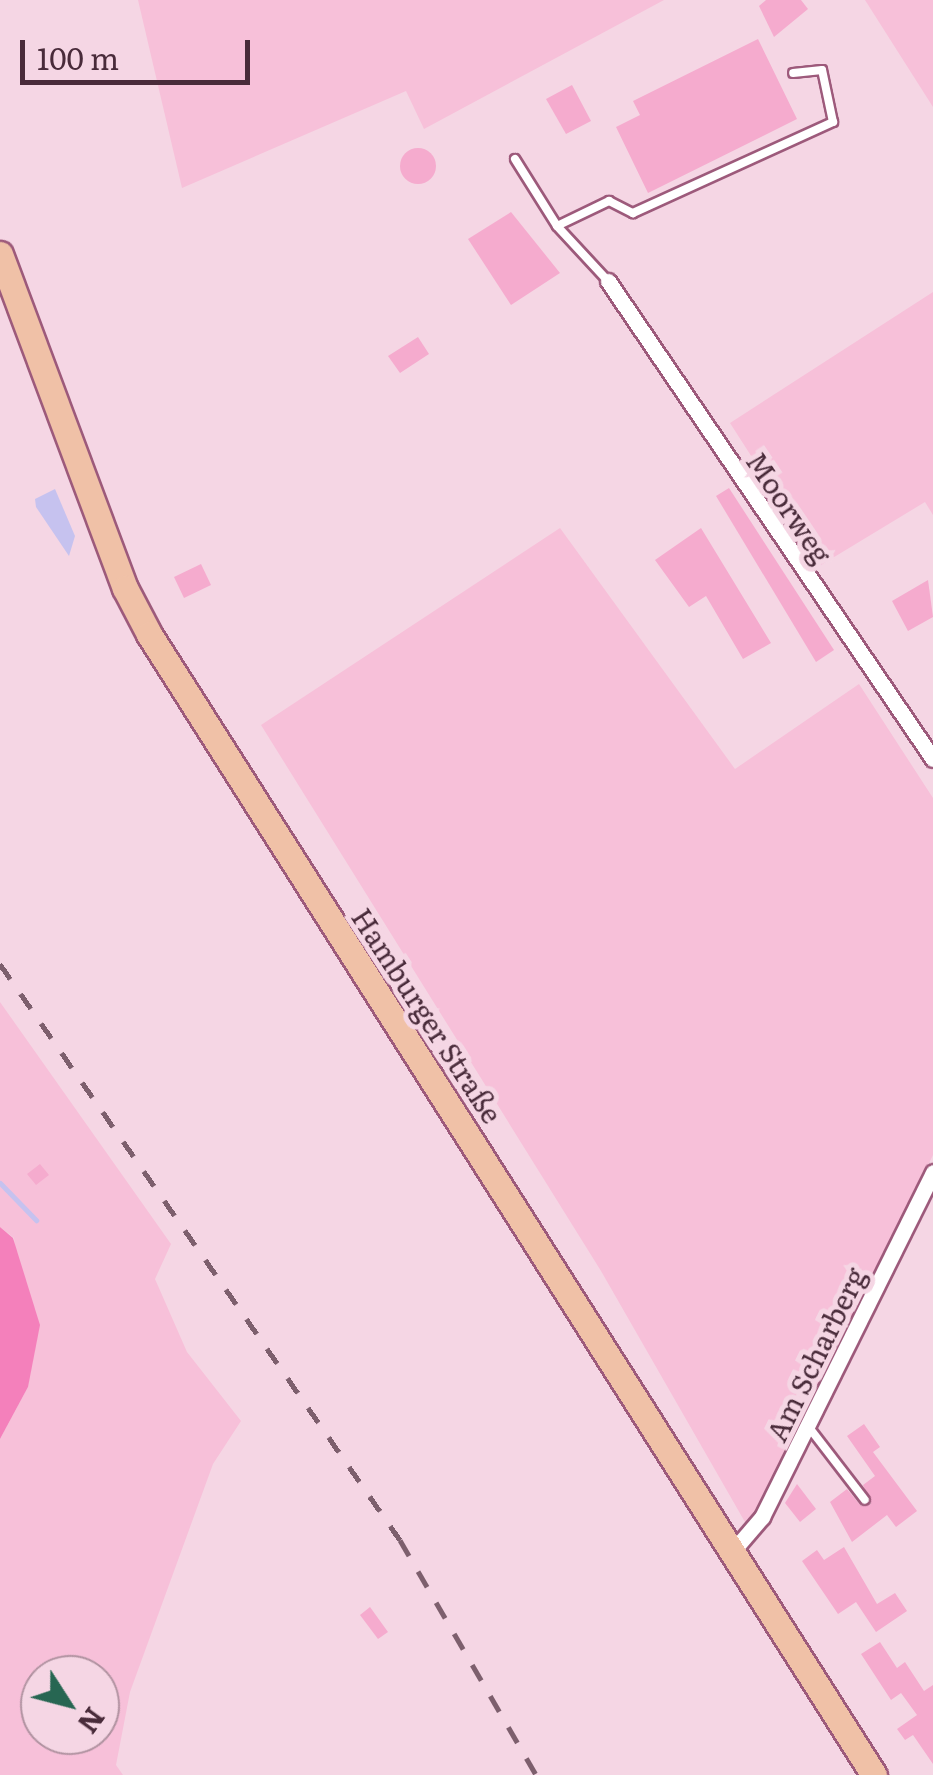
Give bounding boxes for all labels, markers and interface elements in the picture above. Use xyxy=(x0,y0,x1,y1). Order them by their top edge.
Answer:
scale bar xyxy=(25,20,255,82)
text: 100 m xyxy=(37,35,119,79)
street label: Moorweg xyxy=(741,445,839,569)
street label: Hamburger Straße xyxy=(346,901,510,1129)
street label: Am Scharberg xyxy=(758,1261,872,1447)
north arrow xyxy=(20,1655,120,1755)
text: N xyxy=(69,1700,117,1743)

